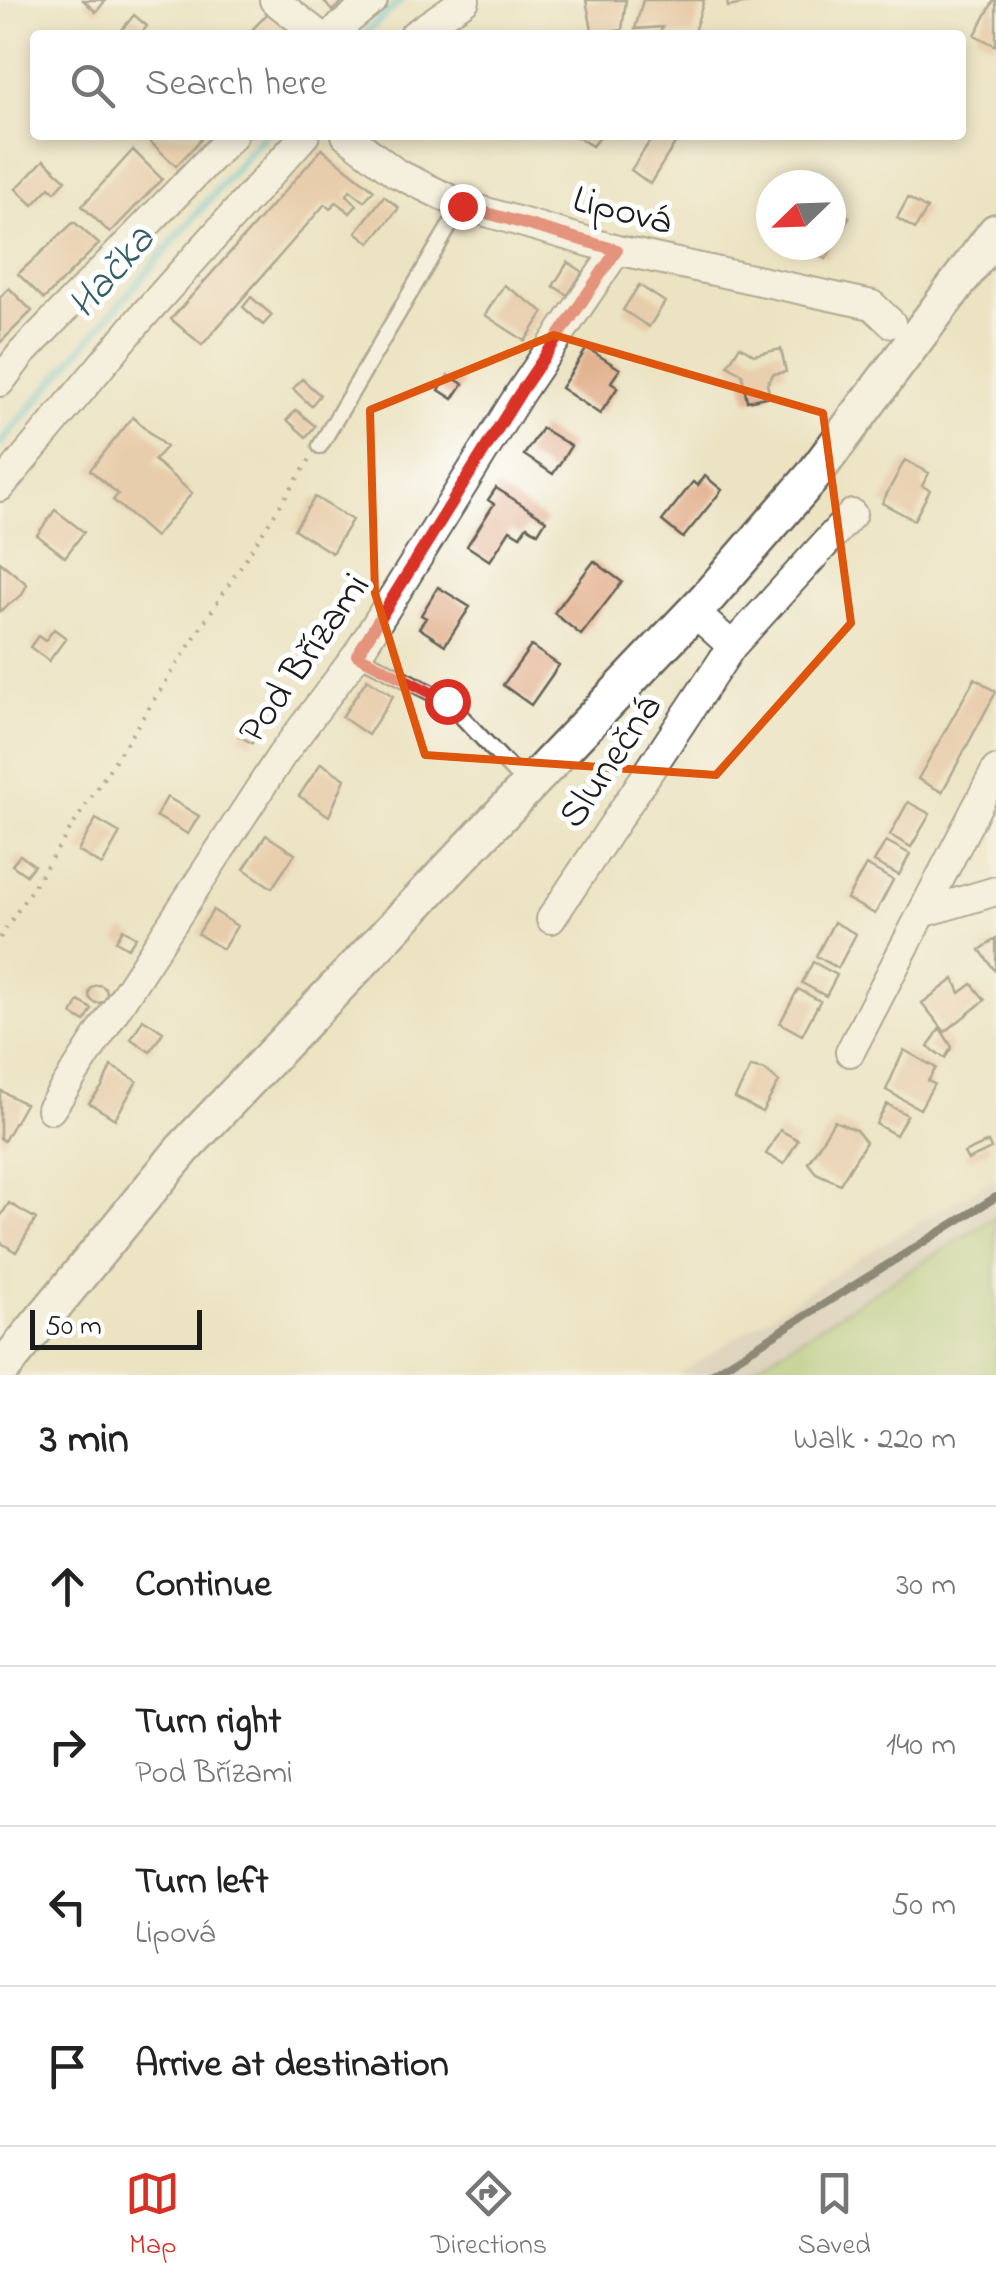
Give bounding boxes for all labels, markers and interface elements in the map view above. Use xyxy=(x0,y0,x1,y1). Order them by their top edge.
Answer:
search box xyxy=(30,30,966,140)
text: Search here xyxy=(145,57,327,113)
icon: search xyxy=(65,58,120,113)
north arrow xyxy=(756,170,846,260)
street label: Lipová xyxy=(566,172,678,253)
route end xyxy=(440,184,486,230)
water label: Hačka xyxy=(54,212,171,333)
street label: Pod Břízami xyxy=(225,562,386,757)
route start xyxy=(425,679,471,725)
street label: Slunečná xyxy=(545,684,678,841)
scale bar xyxy=(30,1305,202,1350)
text: 50 m xyxy=(45,1307,102,1348)
text: 3 min xyxy=(40,1410,129,1471)
text: Walk · 220 m xyxy=(793,1417,956,1464)
text: Continue xyxy=(135,1558,271,1614)
icon: ahead xyxy=(40,1559,95,1614)
text: 30 m xyxy=(896,1563,956,1610)
text: Turn right xyxy=(135,1695,281,1751)
icon: right xyxy=(40,1719,95,1774)
text: 140 m xyxy=(886,1723,956,1770)
text: Pod Břízami xyxy=(135,1751,293,1798)
text: Turn left xyxy=(135,1855,268,1911)
icon: left xyxy=(40,1879,95,1934)
text: 50 m xyxy=(891,1883,956,1930)
text: Lipová xyxy=(135,1911,215,1958)
text: Arrive at destination xyxy=(135,2038,449,2094)
icon: arrive xyxy=(40,2039,95,2094)
tab: Map xyxy=(125,2166,180,2267)
tab: Directions xyxy=(431,2166,547,2267)
tab: Saved xyxy=(798,2166,871,2267)

